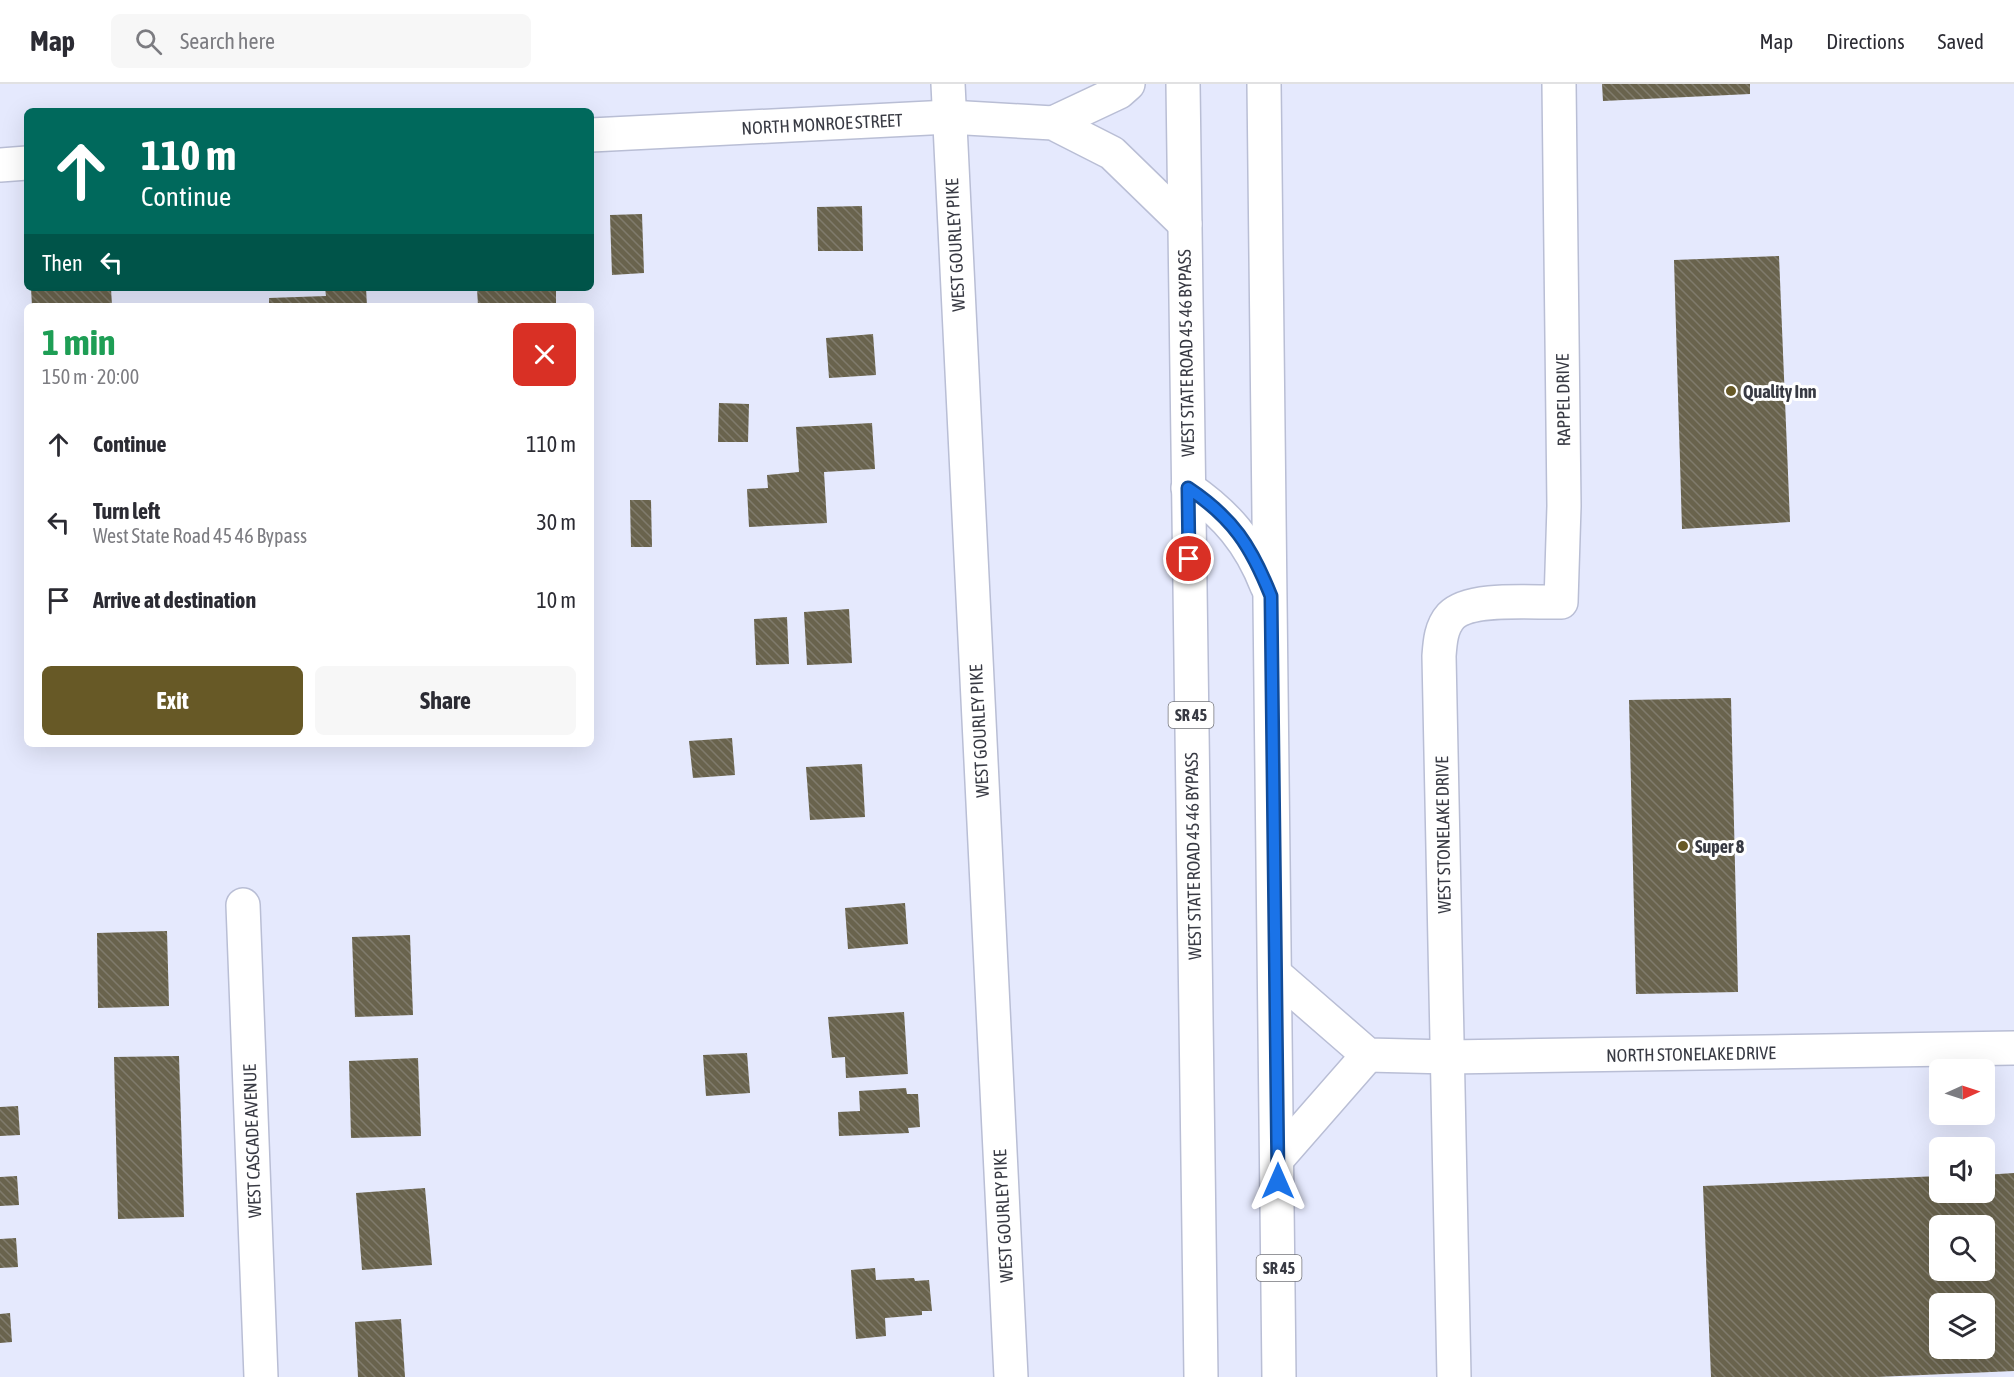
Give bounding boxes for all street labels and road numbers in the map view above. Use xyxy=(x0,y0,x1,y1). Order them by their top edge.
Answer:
street label: NORTH MONROE STREET xyxy=(741,109,903,139)
street label: WEST GOURLEY PIKE xyxy=(941,178,969,312)
street label: WEST STATE ROAD 45 46 BYPASS xyxy=(1174,249,1198,457)
street label: RAPPEL DRIVE xyxy=(1552,353,1574,447)
street label: WEST GOURLEY PIKE xyxy=(965,664,993,798)
road number: SR 45 xyxy=(1168,702,1214,728)
street label: WEST STATE ROAD 45 46 BYPASS xyxy=(1181,752,1205,960)
street label: WEST STONELAKE DRIVE xyxy=(1431,756,1455,914)
street label: NORTH STONELAKE DRIVE xyxy=(1606,1042,1776,1066)
street label: WEST CASCADE AVENUE xyxy=(239,1063,265,1218)
street label: WEST GOURLEY PIKE xyxy=(989,1149,1017,1283)
road number: SR 45 xyxy=(1256,1255,1302,1281)

